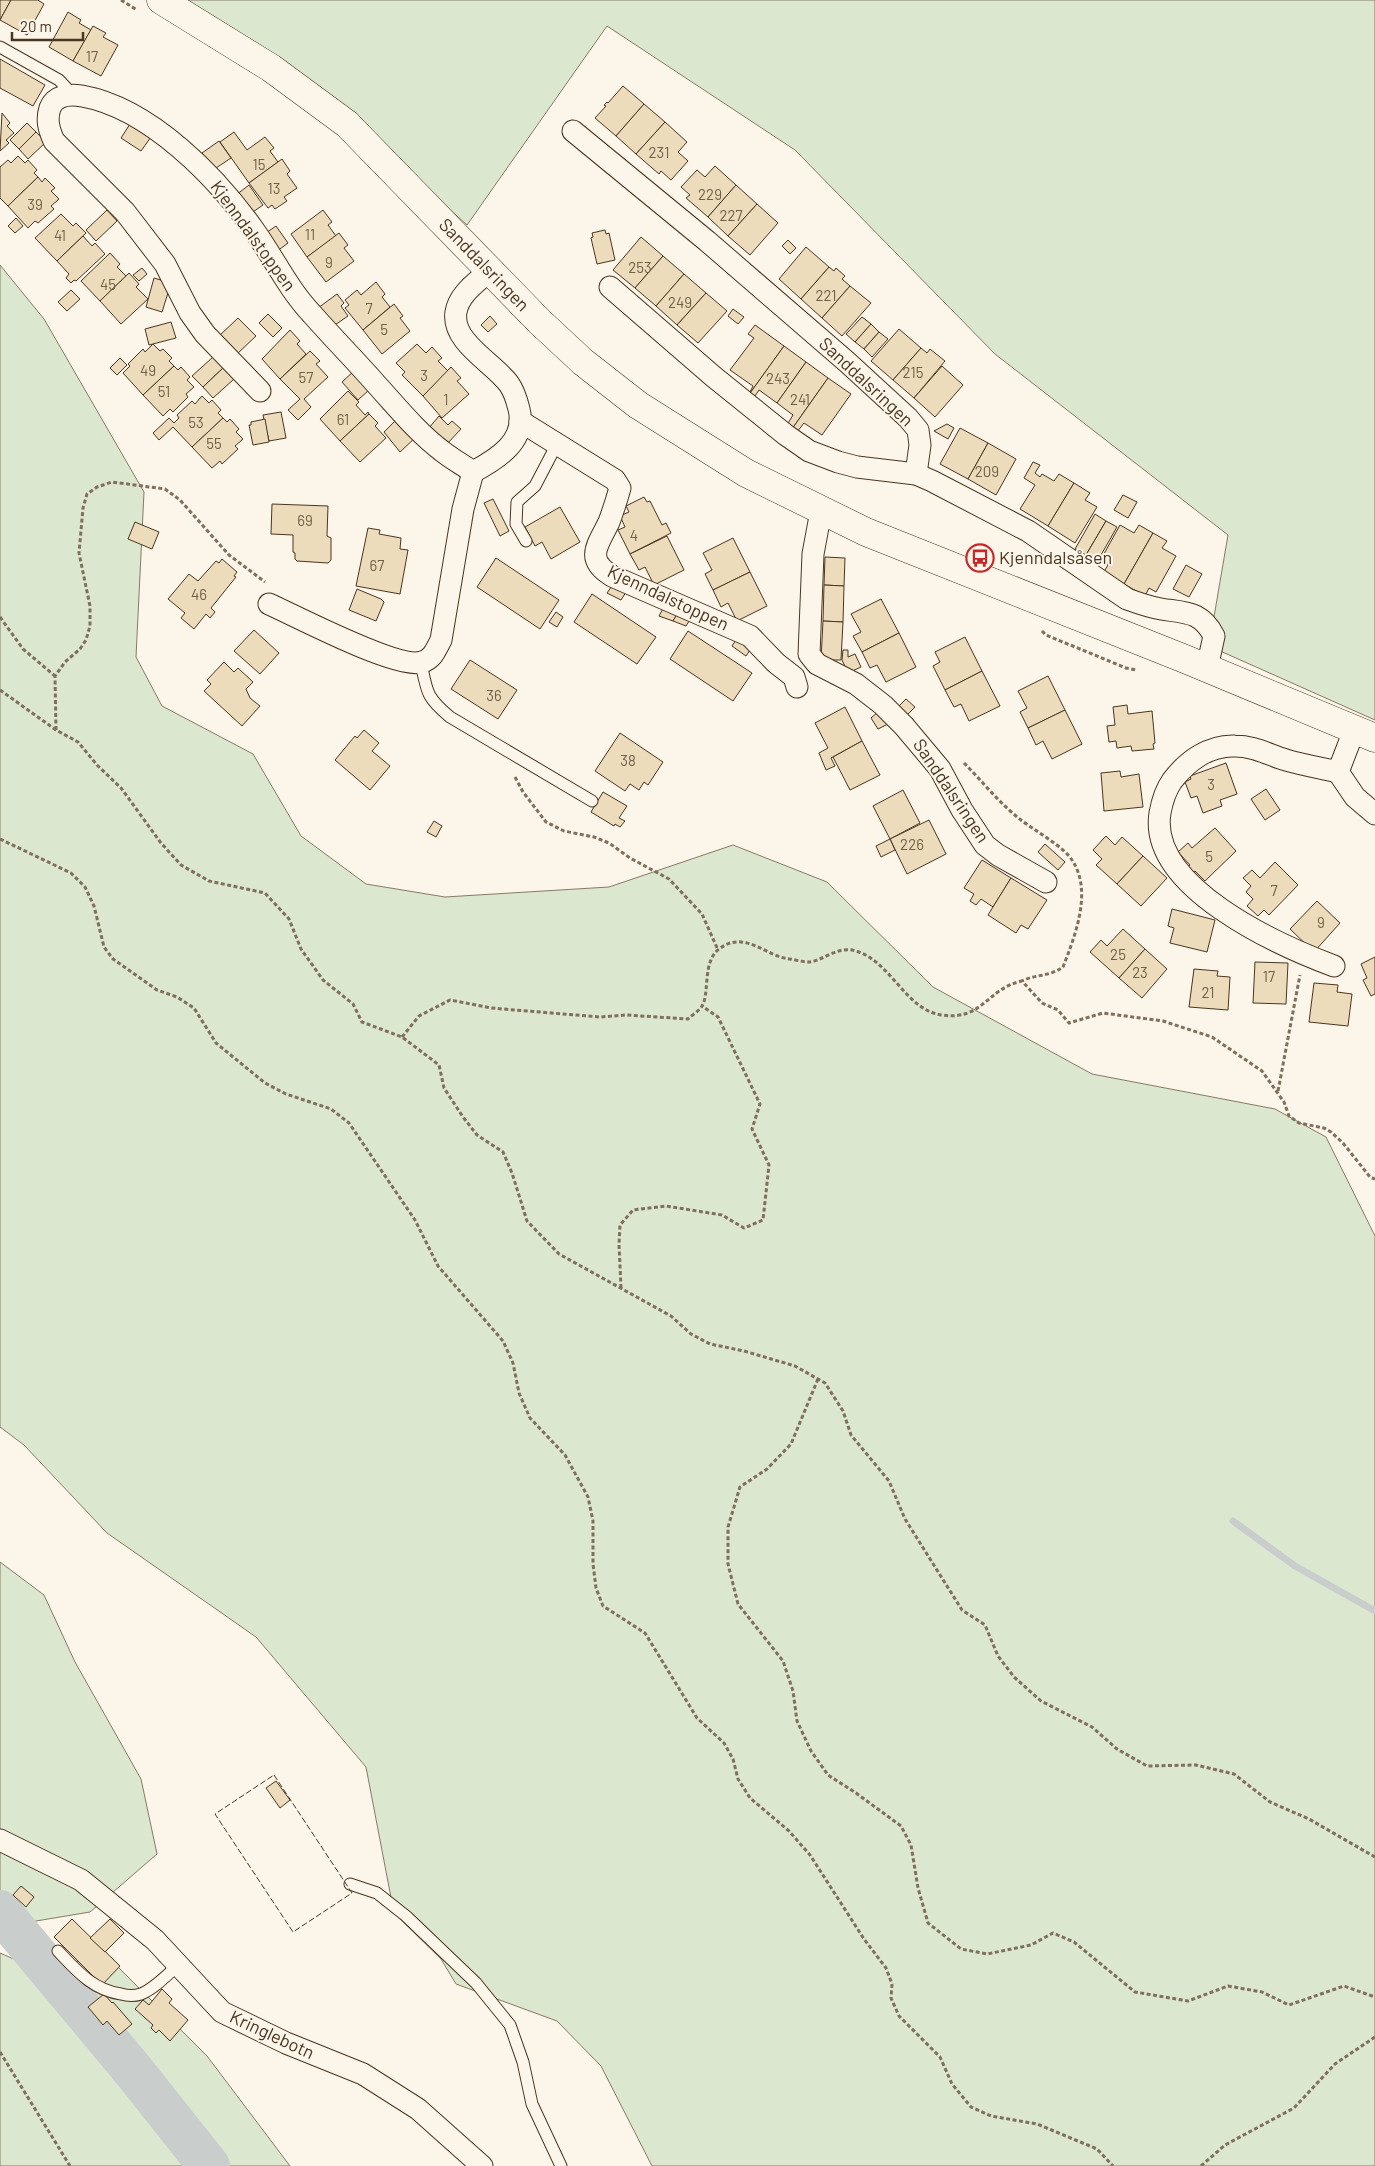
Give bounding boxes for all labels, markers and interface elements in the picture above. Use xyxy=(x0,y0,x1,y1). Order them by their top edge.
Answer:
scale bar xyxy=(12,10,84,42)
text: 20 m xyxy=(20,17,52,35)
house number: 17 xyxy=(86,47,98,65)
house number: 231 xyxy=(649,143,669,161)
house number: 15 xyxy=(253,155,265,173)
street label: Kjenndalstoppen xyxy=(206,176,301,295)
house number: 13 xyxy=(268,179,280,197)
house number: 229 xyxy=(698,185,722,203)
house number: 39 xyxy=(27,195,43,213)
house number: 227 xyxy=(719,206,743,224)
street label: Sanddalsringen xyxy=(435,213,535,315)
house number: 11 xyxy=(305,225,315,243)
house number: 41 xyxy=(54,226,66,244)
house number: 9 xyxy=(325,253,333,271)
house number: 253 xyxy=(628,258,652,276)
house number: 45 xyxy=(100,275,116,293)
house number: 221 xyxy=(815,286,837,304)
house number: 249 xyxy=(668,293,692,311)
house number: 7 xyxy=(365,299,373,317)
house number: 5 xyxy=(380,320,388,338)
street label: Sanddalsringen xyxy=(815,332,918,430)
house number: 49 xyxy=(140,361,156,379)
house number: 215 xyxy=(903,363,923,381)
house number: 3 xyxy=(420,366,428,384)
house number: 57 xyxy=(299,368,313,386)
house number: 243 xyxy=(766,369,790,387)
house number: 51 xyxy=(158,382,170,400)
house number: 1 xyxy=(443,390,449,408)
house number: 241 xyxy=(790,390,810,408)
house number: 61 xyxy=(337,410,349,428)
house number: 53 xyxy=(188,413,204,431)
house number: 55 xyxy=(206,434,222,452)
house number: 209 xyxy=(975,462,999,480)
house number: 69 xyxy=(297,511,313,529)
house number: 4 xyxy=(630,526,638,544)
bus stop icon: Kjenndalsåsen xyxy=(965,543,995,573)
place label: Kjenndalsåsen xyxy=(999,546,1112,568)
house number: 67 xyxy=(370,556,384,574)
street label: Kjenndalstoppen xyxy=(604,559,733,635)
house number: 46 xyxy=(191,585,207,603)
house number: 36 xyxy=(486,686,502,704)
street label: Sanddalsringen xyxy=(909,734,995,847)
house number: 38 xyxy=(620,751,636,769)
house number: 3 xyxy=(1207,775,1215,793)
house number: 226 xyxy=(900,835,924,853)
house number: 5 xyxy=(1205,847,1213,865)
house number: 7 xyxy=(1270,881,1278,899)
house number: 9 xyxy=(1317,913,1325,931)
house number: 25 xyxy=(1110,945,1126,963)
house number: 23 xyxy=(1132,963,1148,981)
house number: 17 xyxy=(1263,967,1275,985)
house number: 21 xyxy=(1201,983,1215,1001)
street label: Kringlebotn xyxy=(227,2005,318,2063)

